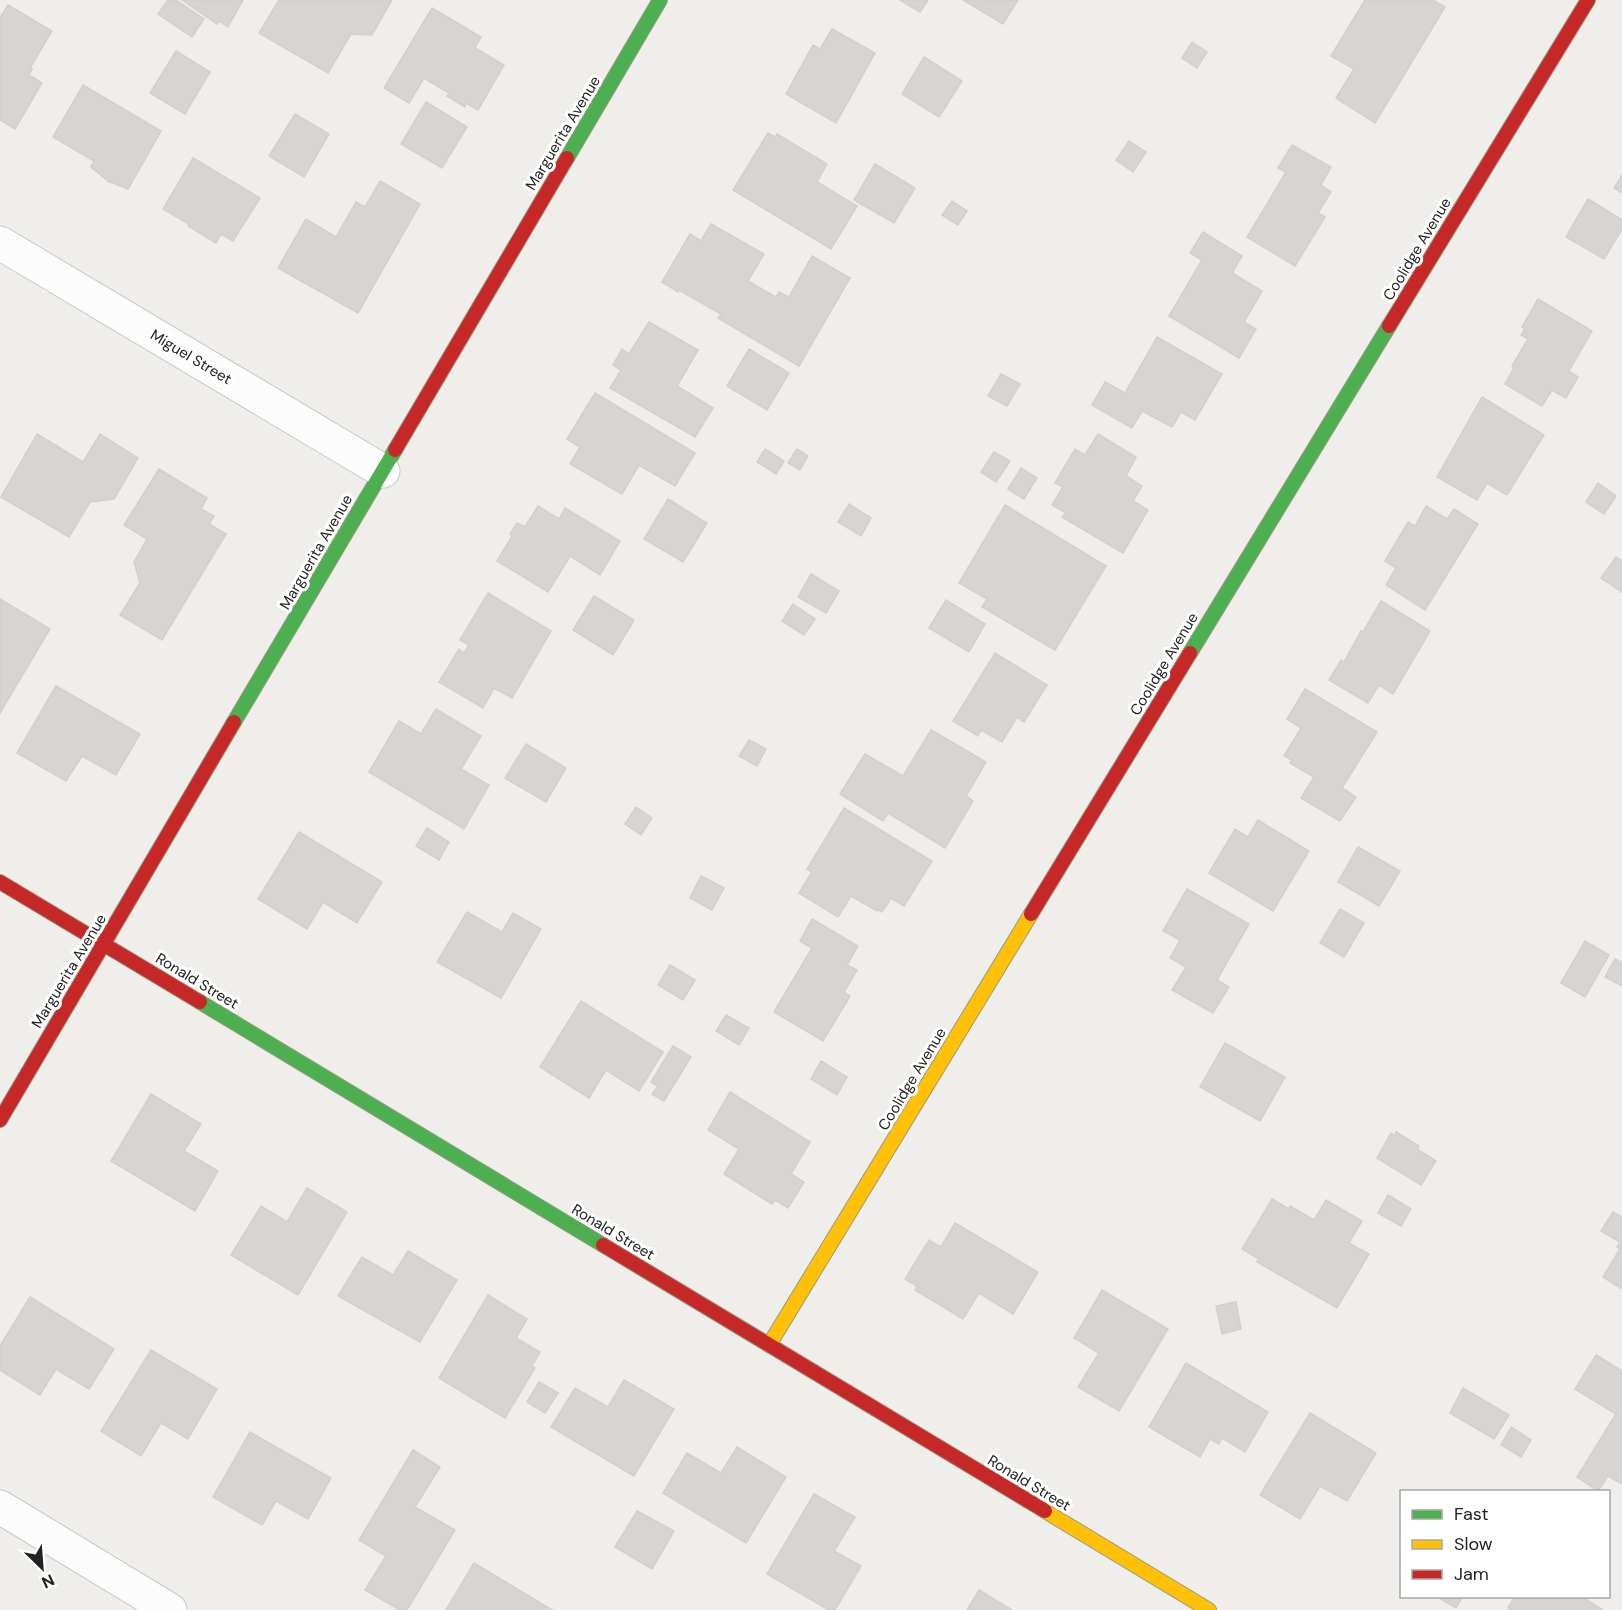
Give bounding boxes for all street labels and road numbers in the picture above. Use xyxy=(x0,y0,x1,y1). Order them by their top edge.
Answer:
street label: Marguerita Avenue xyxy=(521,72,605,194)
street label: Coolidge Avenue xyxy=(1378,194,1456,304)
street label: Miguel Street xyxy=(147,325,235,389)
street label: Marguerita Avenue xyxy=(275,491,357,613)
street label: Coolidge Avenue xyxy=(1125,609,1203,719)
street label: Marguerita Avenue xyxy=(27,910,111,1032)
street label: Ronald Street xyxy=(152,948,242,1014)
street label: Coolidge Avenue xyxy=(873,1024,951,1134)
street label: Ronald Street xyxy=(568,1199,658,1265)
street label: Ronald Street xyxy=(984,1450,1074,1516)

